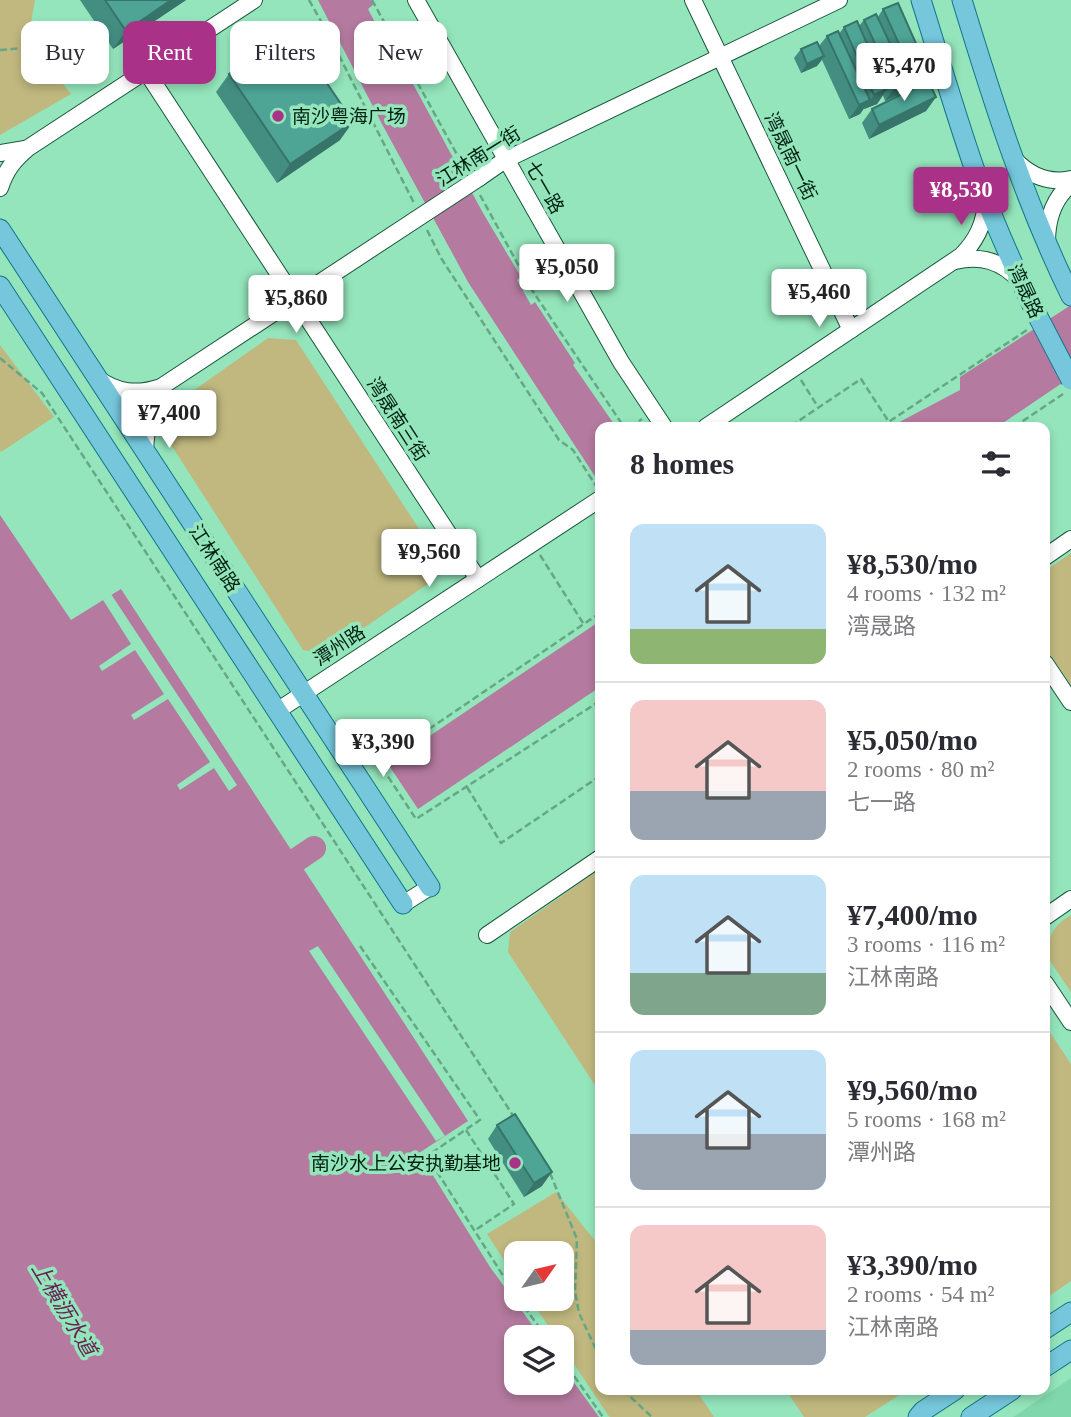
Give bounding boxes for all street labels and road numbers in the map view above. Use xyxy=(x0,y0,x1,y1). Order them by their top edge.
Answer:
street label: 湾晟南一街 xyxy=(760,109,821,204)
street label: 江林南一街 xyxy=(432,122,524,191)
street label: 七一路 xyxy=(521,157,568,217)
street label: 湾晟路 xyxy=(1004,261,1047,321)
street label: 湾晟南三街 xyxy=(363,374,432,465)
street label: 江林南路 xyxy=(185,521,244,596)
street label: 潭州路 xyxy=(310,621,369,670)

